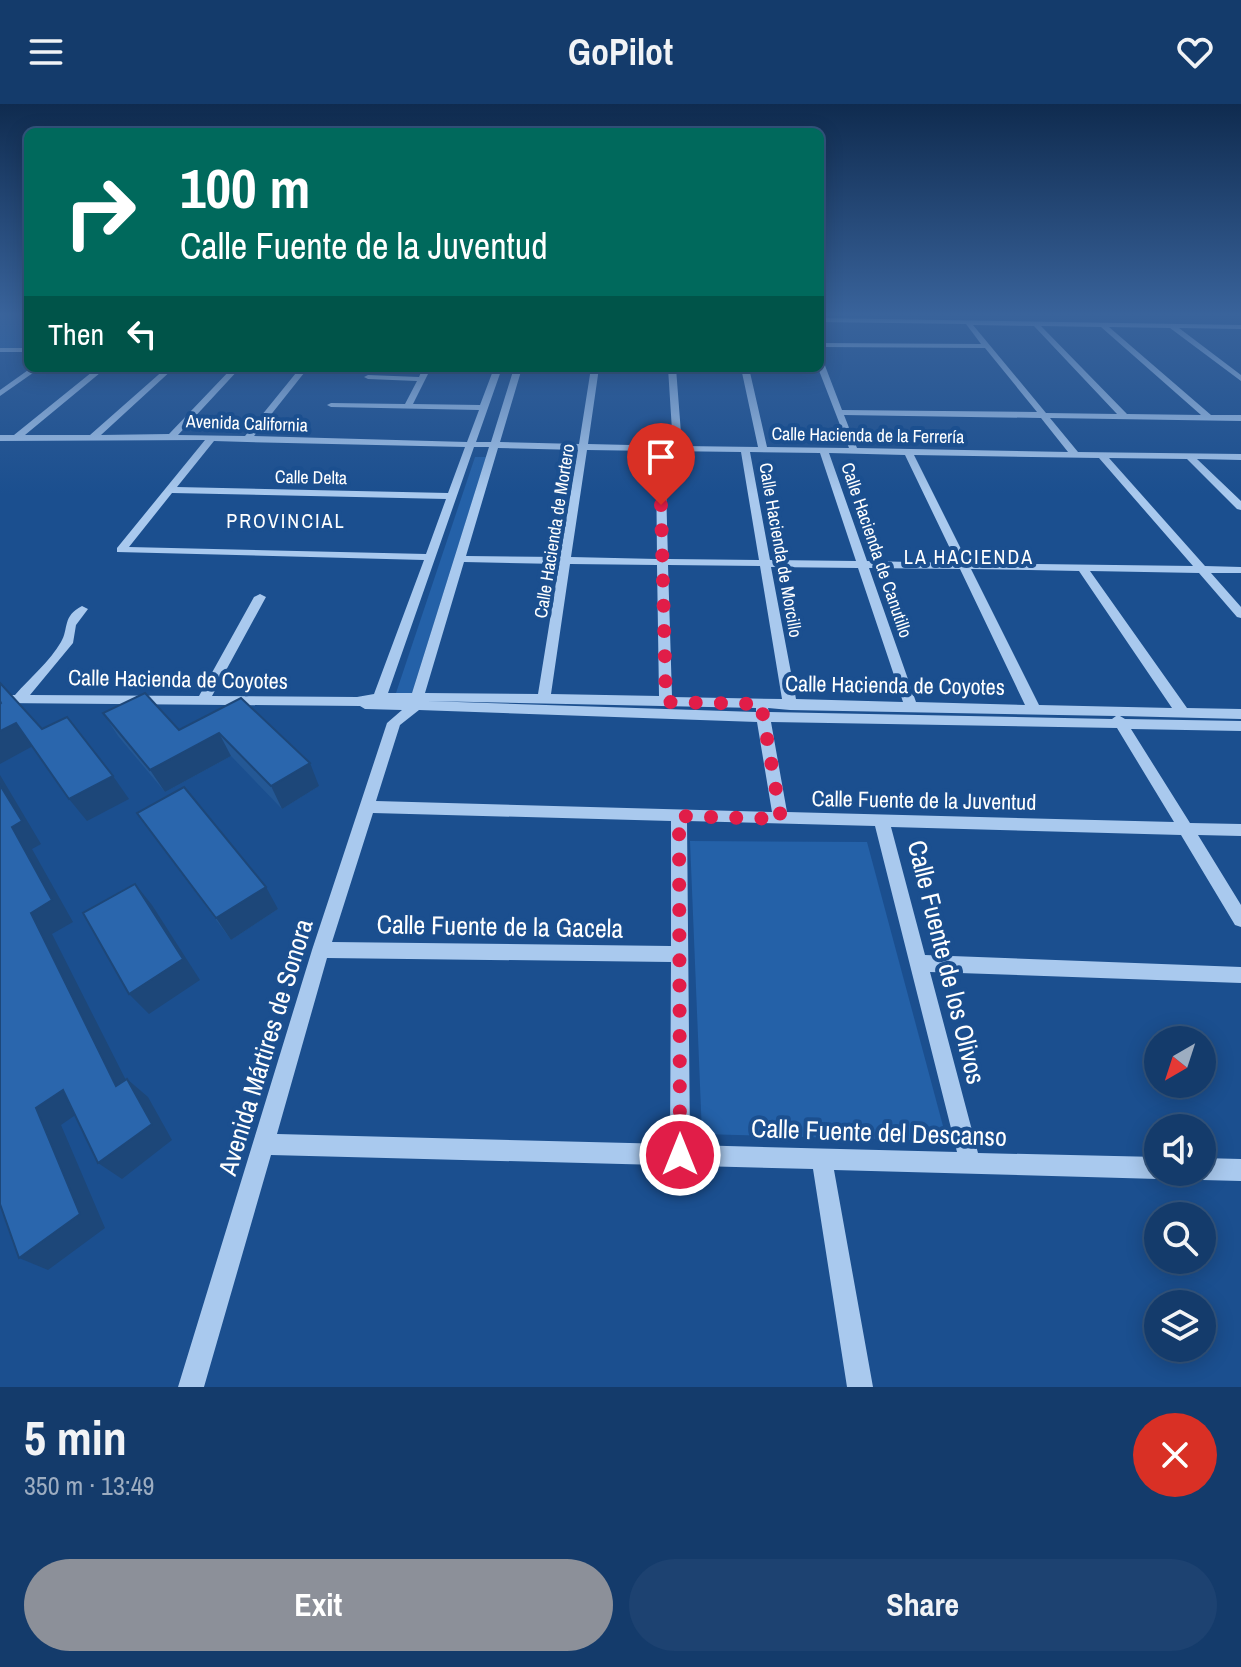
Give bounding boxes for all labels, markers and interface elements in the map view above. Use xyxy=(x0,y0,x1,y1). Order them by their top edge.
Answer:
text: GoPilot xyxy=(568,28,673,76)
icon: menu xyxy=(24,30,68,74)
icon: heart xyxy=(1173,30,1217,74)
text: 100 m xyxy=(180,150,310,225)
icon: right xyxy=(48,160,152,264)
text: Calle Fuente de la Juventud xyxy=(180,222,548,270)
icon: left xyxy=(120,312,164,356)
text: Then xyxy=(48,314,104,354)
street label: Avenida California xyxy=(185,408,308,438)
street label: Calle Hacienda de la Ferrería xyxy=(771,421,965,449)
pin xyxy=(627,423,695,505)
icon: arrive xyxy=(639,435,683,479)
street label: Calle Hacienda de Mortero xyxy=(528,442,580,620)
street label: Calle Hacienda de Canutillo xyxy=(835,459,919,641)
street label: Calle Hacienda de Morcillo xyxy=(753,461,809,639)
street label: Calle Delta xyxy=(275,464,347,490)
district label: PROVINCIAL xyxy=(226,507,346,534)
district label: LA HACIENDA xyxy=(904,543,1034,570)
street label: Calle Hacienda de Coyotes xyxy=(68,662,288,696)
street label: Calle Hacienda de Coyotes xyxy=(785,668,1005,702)
street label: Calle Fuente de la Juventud xyxy=(811,783,1037,817)
street label: Calle Fuente de los Olivos xyxy=(900,836,994,1088)
street label: Calle Fuente de la Gacela xyxy=(376,906,624,946)
street label: Avenida Mártires de Sonora xyxy=(209,914,321,1180)
north arrow xyxy=(1144,1026,1216,1098)
map controls xyxy=(1144,1026,1216,1362)
street label: Calle Fuente del Descanso xyxy=(750,1110,1008,1154)
position arrow xyxy=(638,1113,722,1197)
button: sound xyxy=(1144,1114,1216,1186)
button: search xyxy=(1144,1202,1216,1274)
button: layers xyxy=(1144,1290,1216,1362)
text: 5 min xyxy=(24,1405,127,1470)
button: close xyxy=(1133,1413,1217,1497)
text: 350 m · 13:49 xyxy=(24,1468,154,1503)
button: Exit xyxy=(24,1559,613,1651)
button: Share xyxy=(629,1559,1217,1651)

